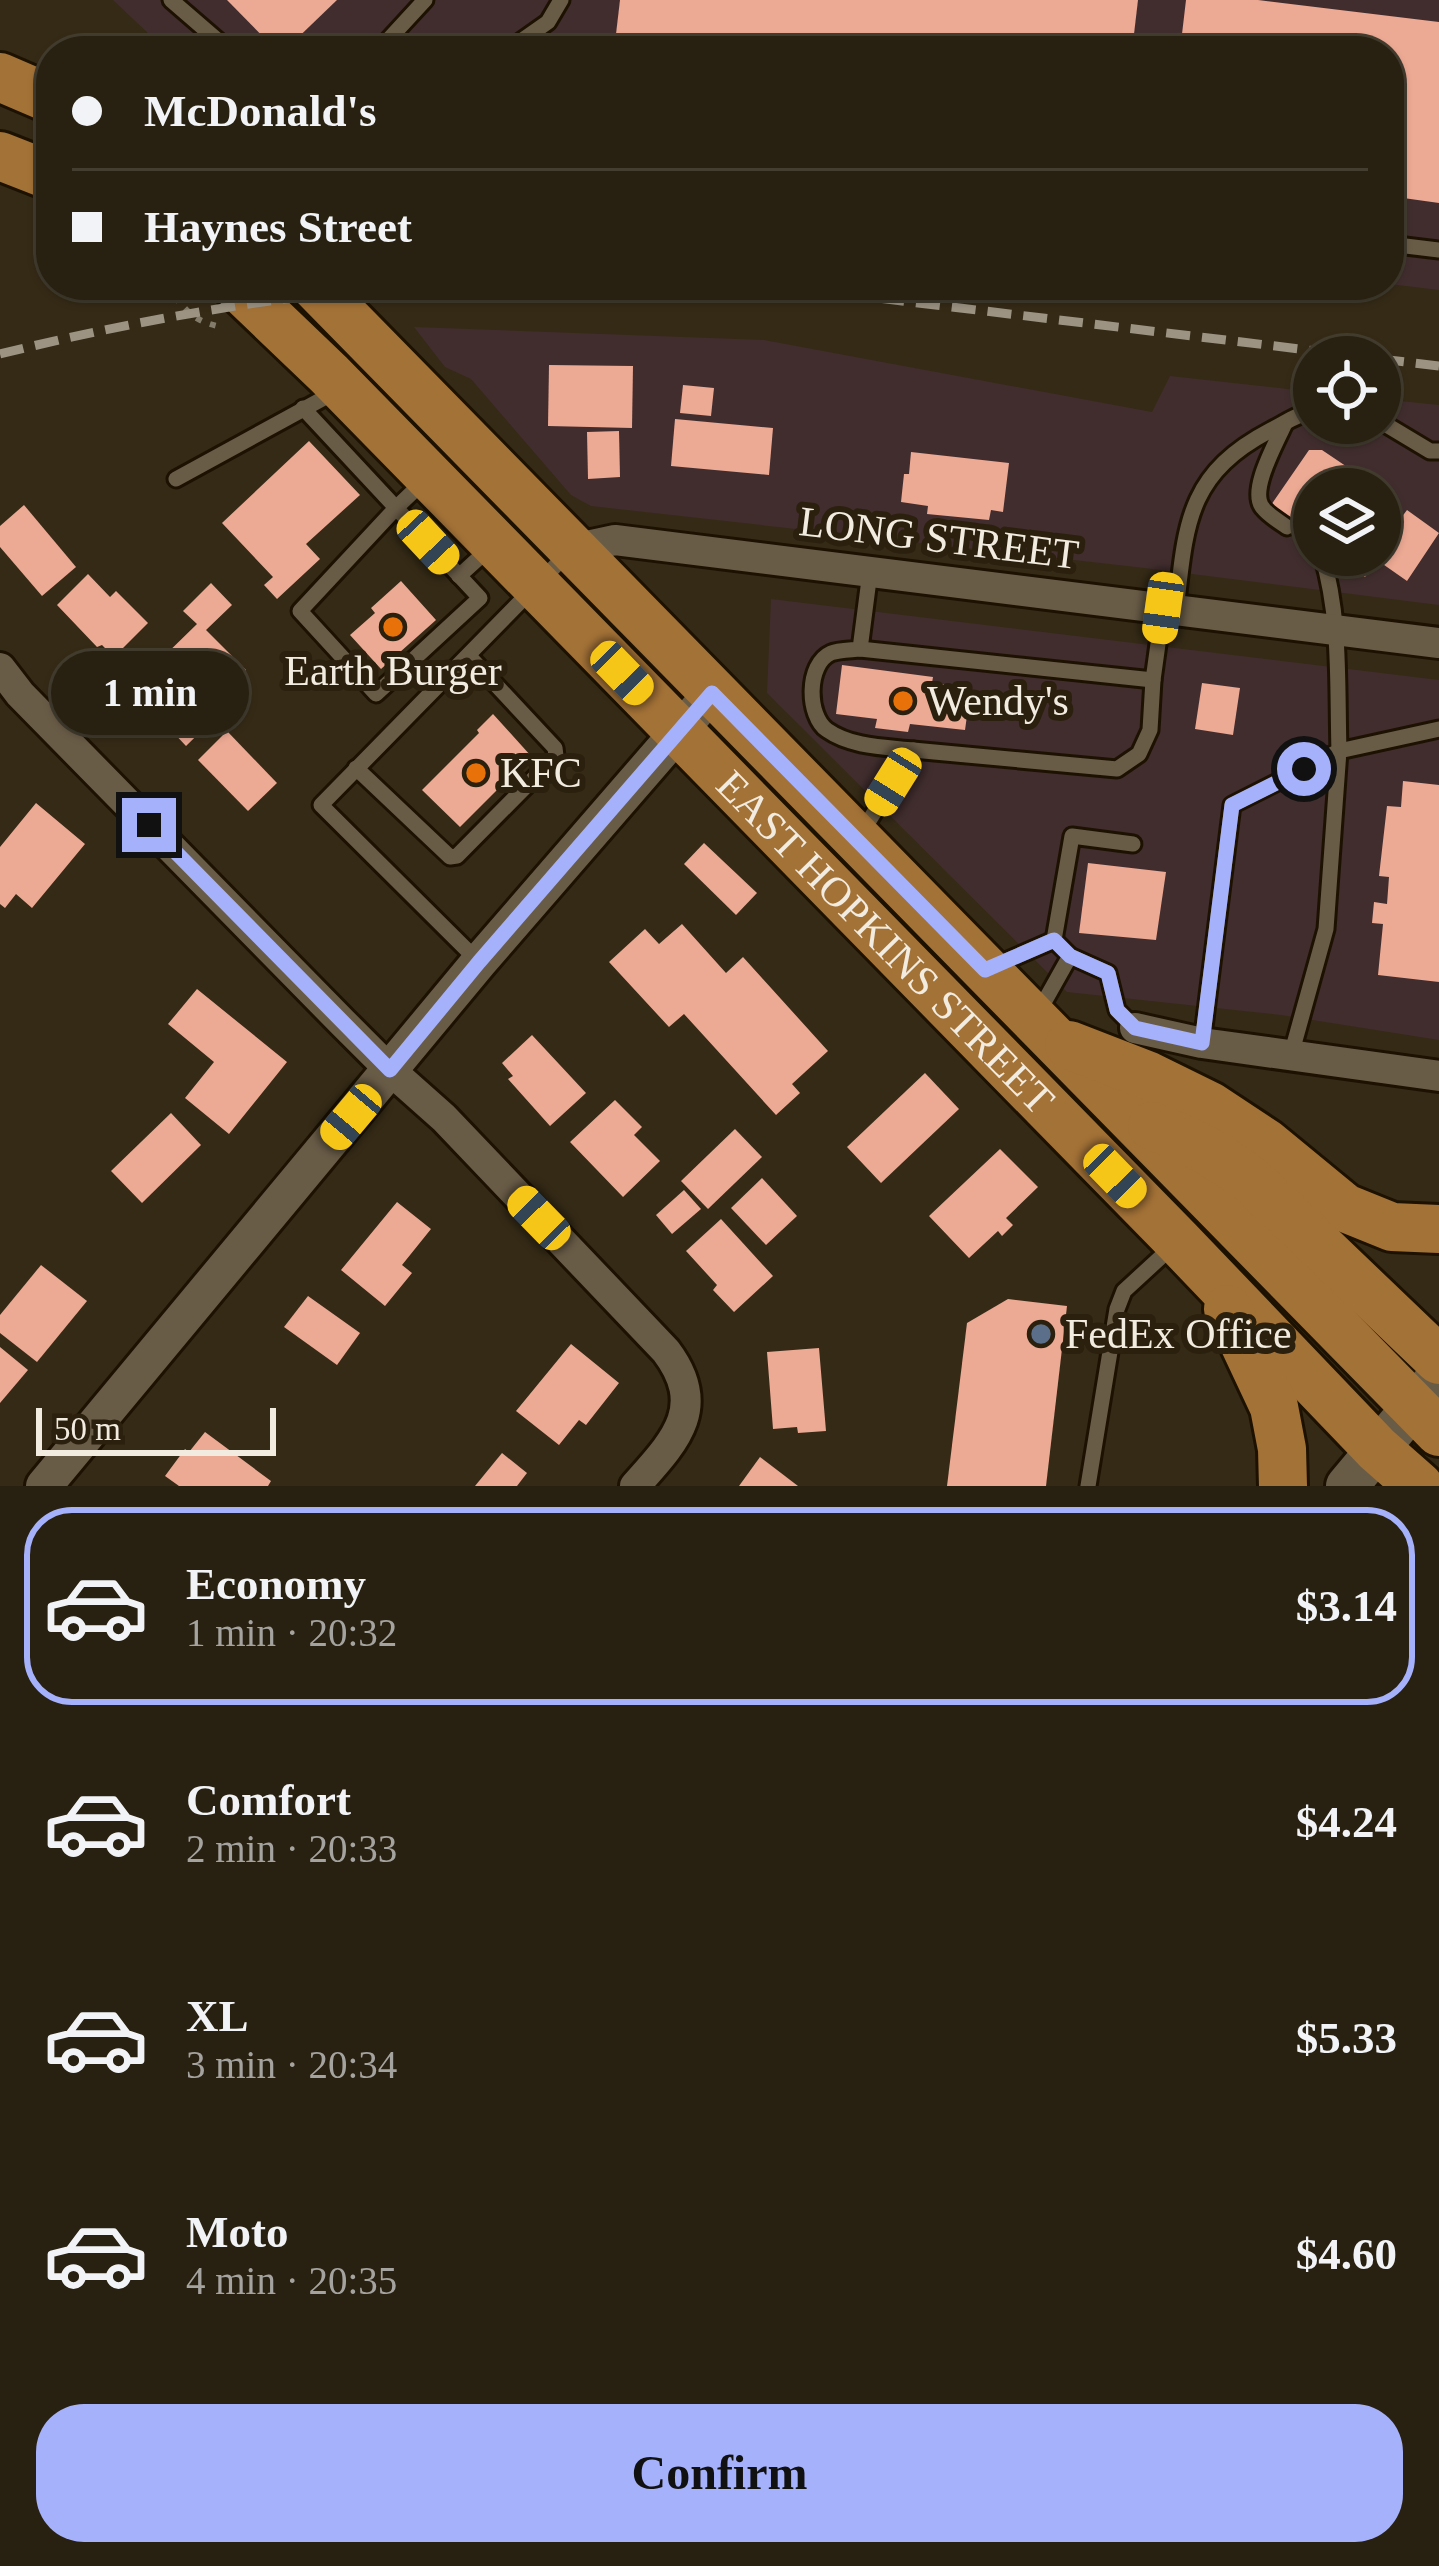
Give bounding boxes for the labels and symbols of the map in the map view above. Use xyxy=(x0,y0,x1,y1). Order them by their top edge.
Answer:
street label: LONG STREET xyxy=(797,498,1081,578)
car xyxy=(390,503,466,581)
car xyxy=(1140,570,1186,646)
marker: Earth Burger xyxy=(380,614,406,640)
car xyxy=(584,635,660,711)
place label: Earth Burger xyxy=(284,648,502,694)
callout: 1 min xyxy=(50,651,248,735)
place label: Wendy's xyxy=(927,678,1069,724)
marker: Wendy's xyxy=(890,688,916,714)
car xyxy=(859,742,927,822)
route start xyxy=(1277,742,1331,796)
place label: KFC xyxy=(500,750,582,796)
marker: KFC xyxy=(463,760,489,786)
street label: EAST HOPKINS STREET xyxy=(708,761,1063,1123)
route end xyxy=(122,798,176,852)
car xyxy=(314,1078,388,1156)
car xyxy=(1077,1138,1153,1214)
car xyxy=(501,1180,577,1256)
place label: FedEx Office xyxy=(1065,1311,1292,1357)
marker: FedEx Office xyxy=(1028,1321,1054,1347)
scale bar xyxy=(36,1402,276,1455)

